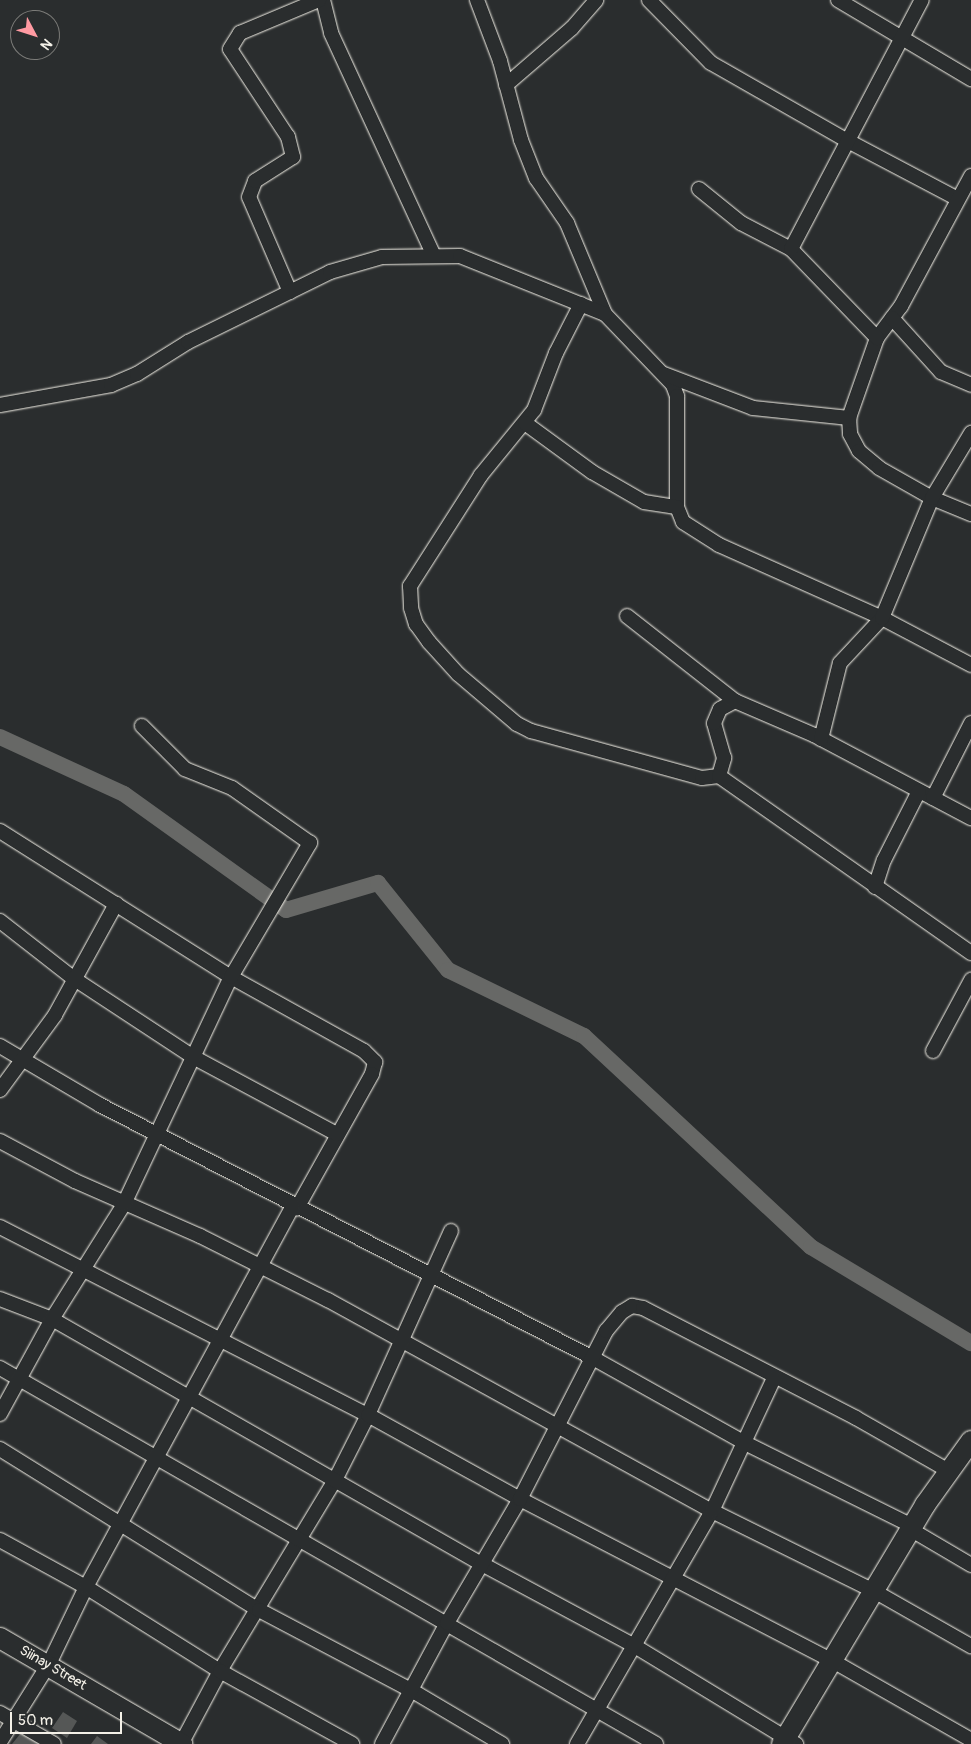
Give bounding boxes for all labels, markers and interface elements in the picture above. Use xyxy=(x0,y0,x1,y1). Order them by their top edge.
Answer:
north arrow xyxy=(10,10,60,60)
text: N xyxy=(37,35,56,53)
street label: Siinay Street xyxy=(17,1642,89,1694)
scale bar xyxy=(12,1702,125,1734)
text: 50 m xyxy=(18,1711,53,1730)

